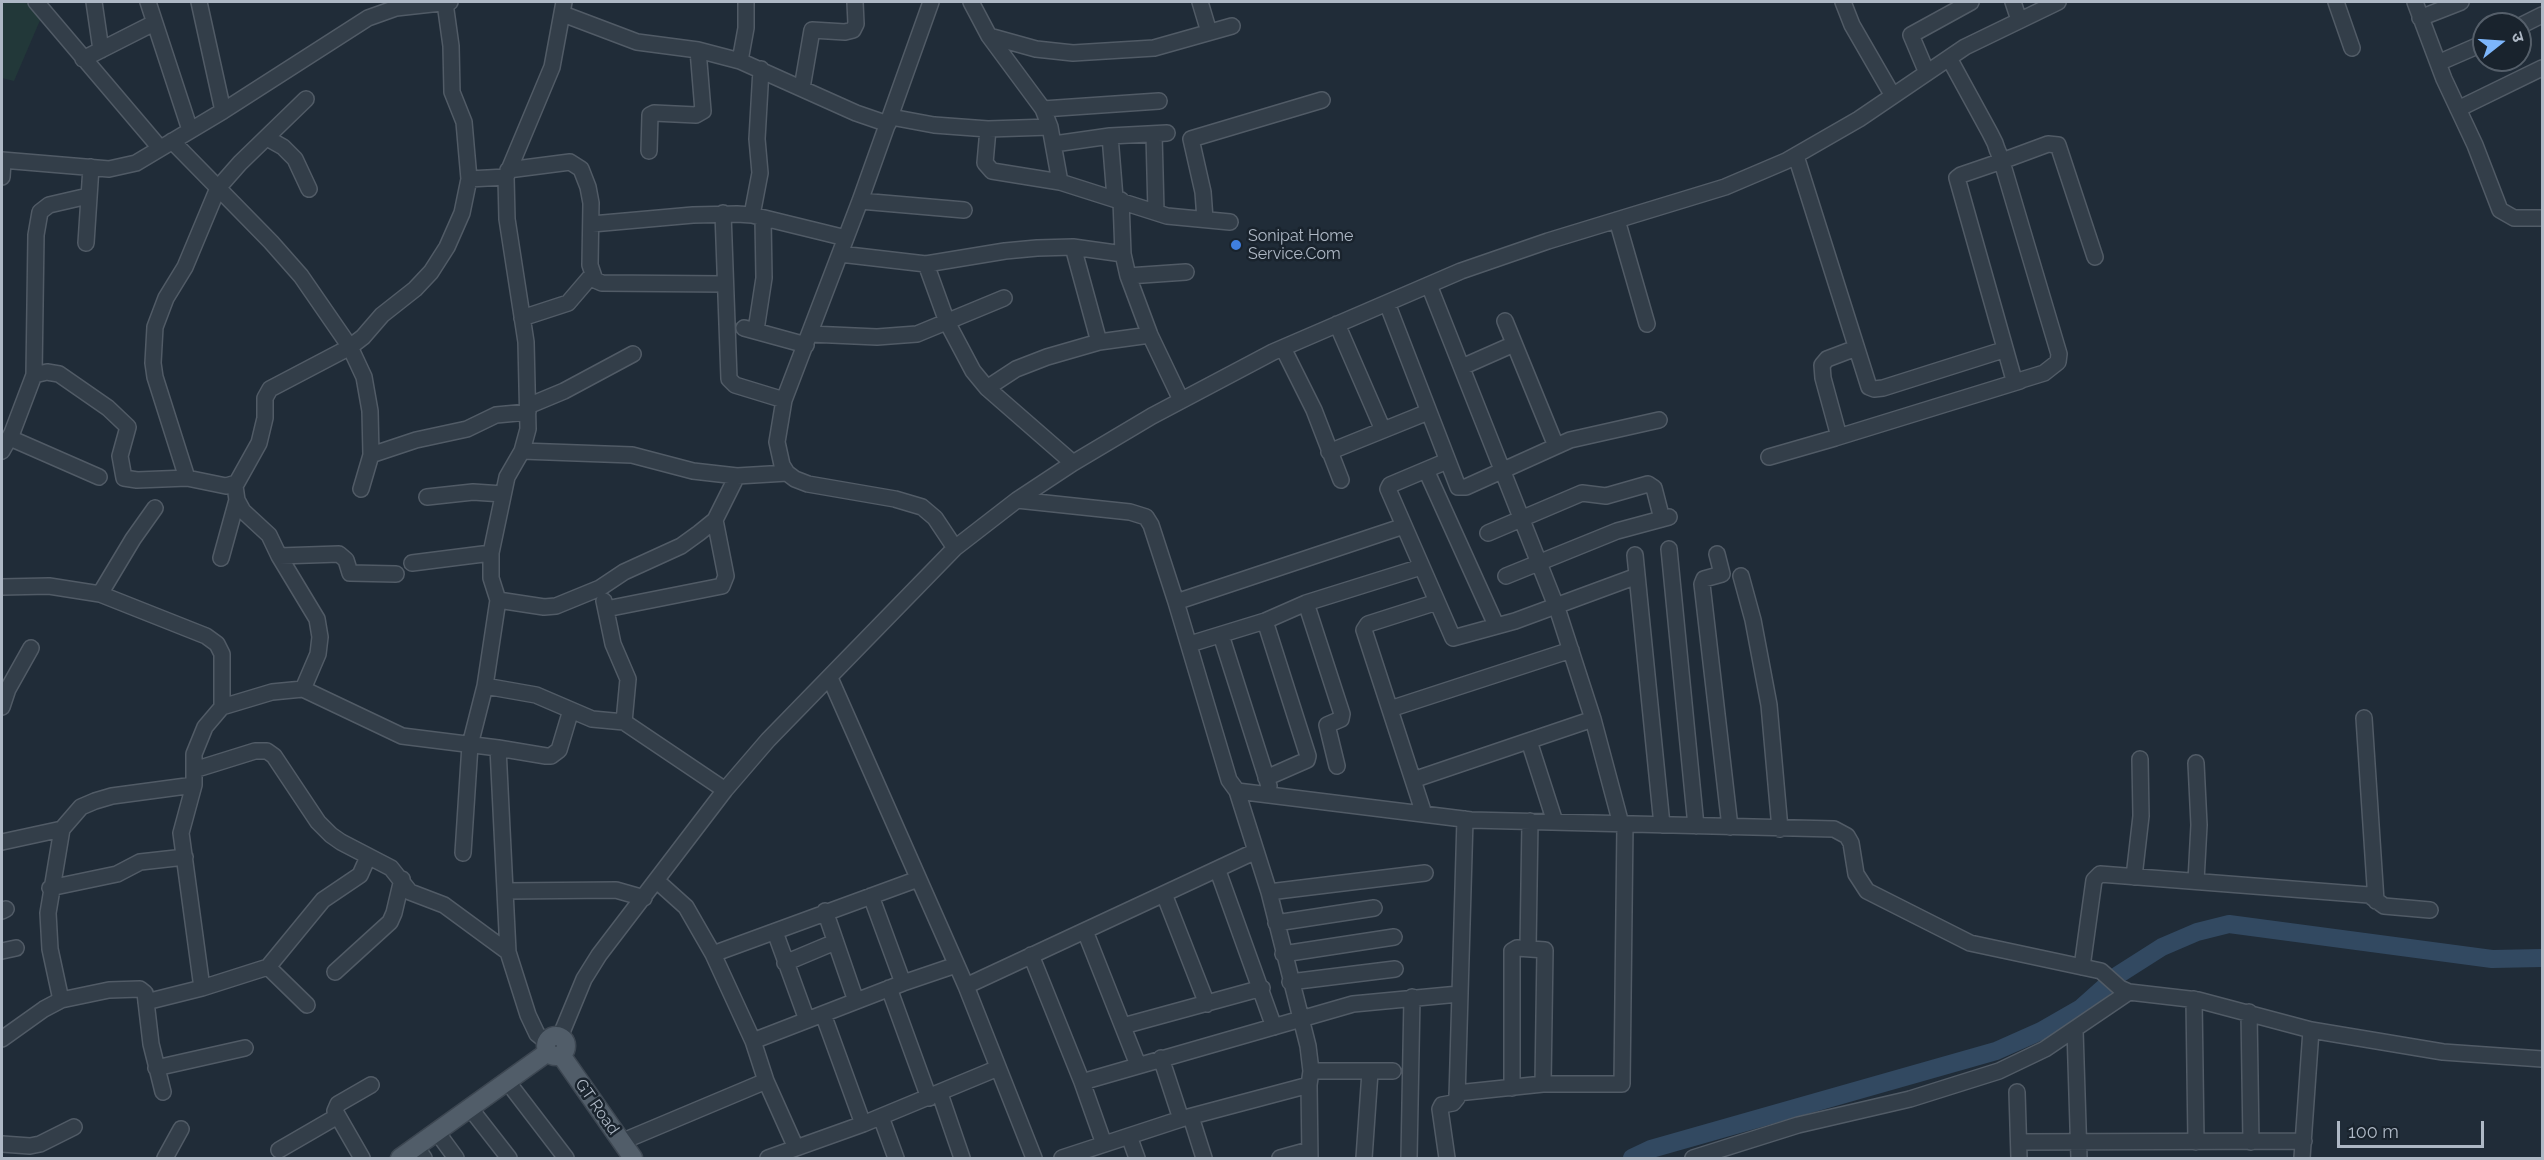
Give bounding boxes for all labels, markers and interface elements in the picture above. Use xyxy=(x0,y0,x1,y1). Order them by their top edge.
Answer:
north arrow xyxy=(2472,12,2532,72)
text: उ xyxy=(2507,30,2528,44)
place label: Sonipat Home Service.Com xyxy=(1248,226,1353,264)
marker: Sonipat Home Service.Com xyxy=(1229,238,1243,252)
street label: GT Road xyxy=(571,1075,623,1139)
scale bar xyxy=(2340,1109,2487,1147)
text: 100 m xyxy=(2348,1121,2399,1142)

